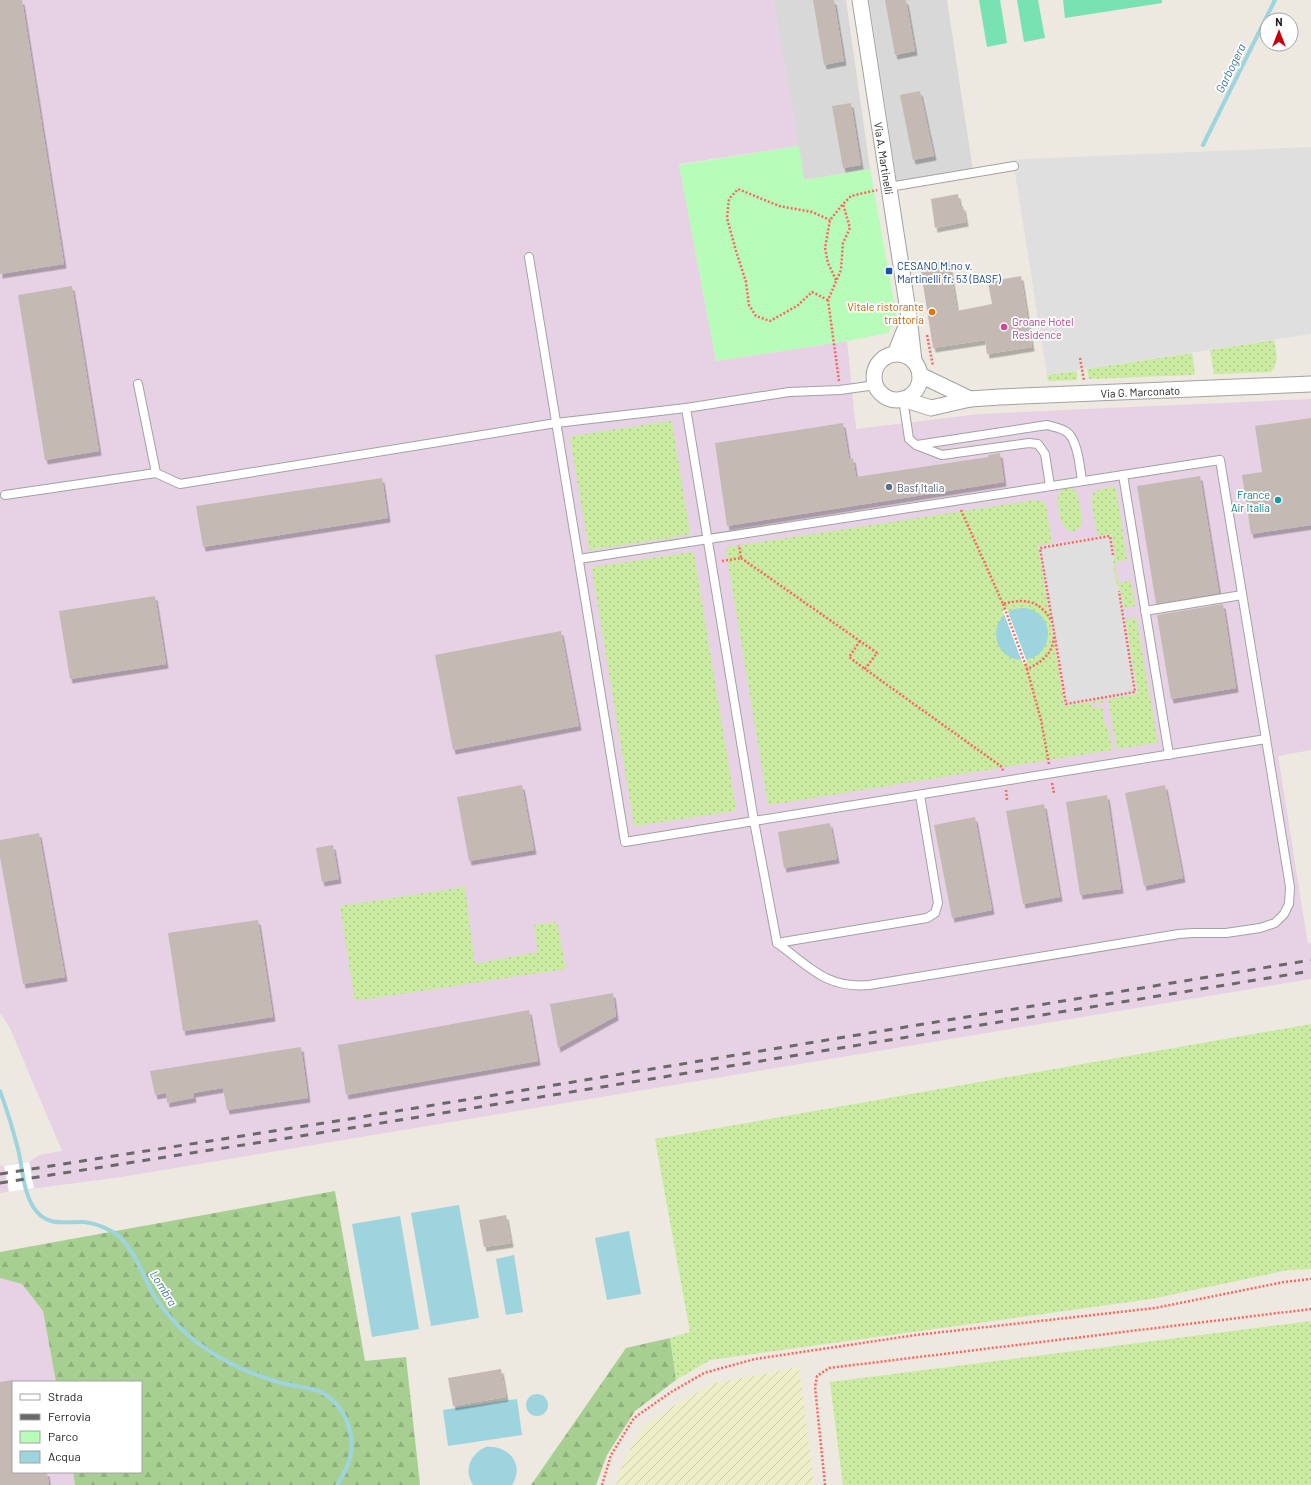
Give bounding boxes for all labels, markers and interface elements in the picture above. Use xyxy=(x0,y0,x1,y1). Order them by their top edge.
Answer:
north arrow xyxy=(1259,12,1299,52)
text: N xyxy=(1275,15,1283,28)
water label: Garbogera xyxy=(1212,41,1248,95)
street label: Via A. Martinelli xyxy=(872,121,896,195)
place label: CESANO M.no v. Martinelli fr. 53 (BASF) xyxy=(897,259,1001,285)
marker: CESANO M.no v. Martinelli fr. 53 (BASF) xyxy=(884,266,894,276)
place label: Vitale ristorante trattoria xyxy=(847,300,924,326)
marker: Vitale ristorante trattoria xyxy=(927,307,937,317)
place label: Groane Hotel Residence xyxy=(1012,315,1074,341)
marker: Groane Hotel Residence xyxy=(999,322,1009,332)
street label: Via G. Marconato xyxy=(1100,383,1180,399)
place label: Basf Italia xyxy=(897,481,944,494)
marker: Basf Italia xyxy=(884,482,894,492)
place label: France Air Italia xyxy=(1231,488,1270,514)
marker: France Air Italia xyxy=(1273,495,1283,505)
water label: Lombra xyxy=(148,1268,180,1308)
legend xyxy=(12,1381,142,1473)
text: Strada xyxy=(48,1389,83,1403)
text: Ferrovia xyxy=(48,1409,91,1423)
text: Parco xyxy=(48,1429,78,1443)
text: Acqua xyxy=(48,1449,81,1463)

